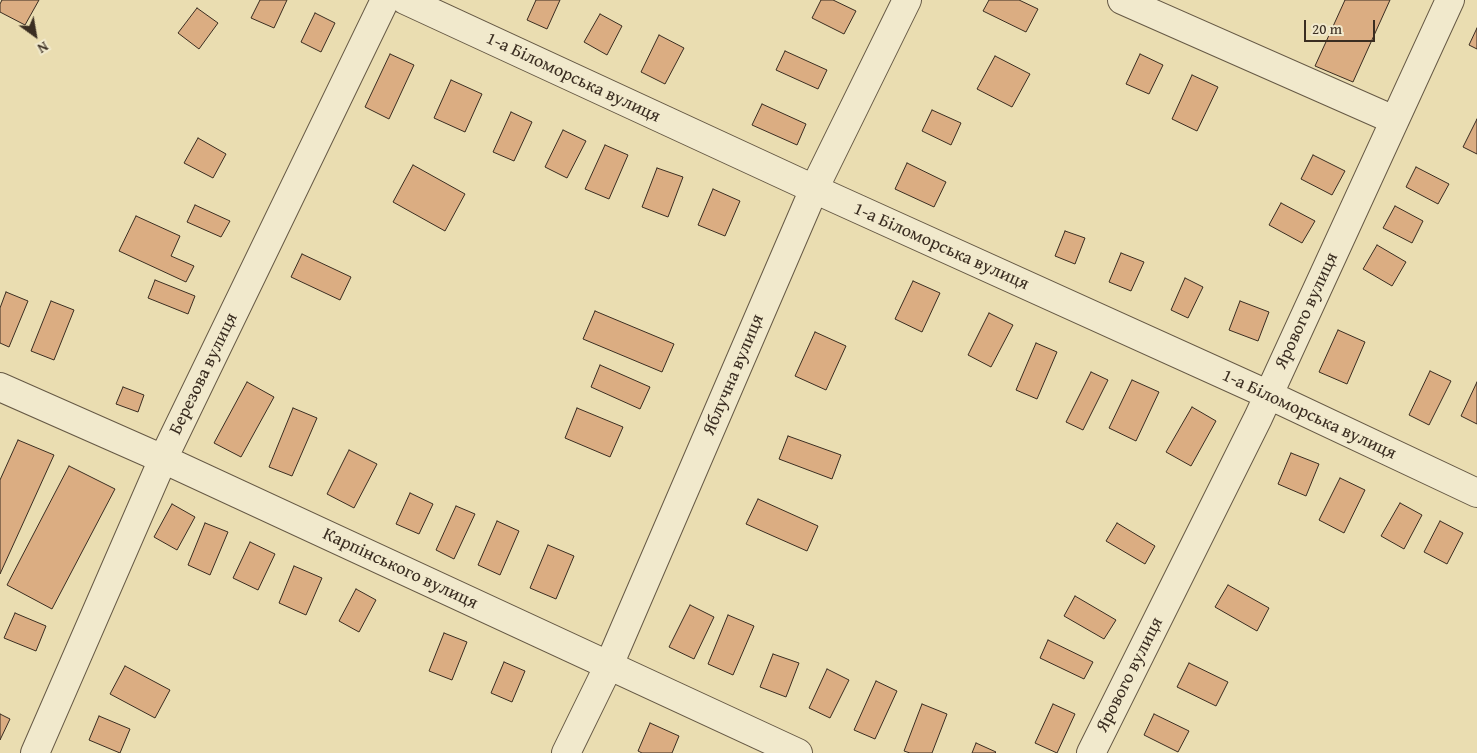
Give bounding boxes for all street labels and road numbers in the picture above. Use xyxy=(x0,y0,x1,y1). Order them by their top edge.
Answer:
street label: 1-а Біломорська вулиця xyxy=(482,28,664,128)
street label: 1-а Біломорська вулиця xyxy=(850,199,1032,295)
street label: Ярового вулиця xyxy=(1271,249,1343,373)
street label: Березова вулиця xyxy=(165,309,243,439)
street label: Яблучна вулиця xyxy=(699,311,769,439)
street label: 1-а Біломорська вулиця xyxy=(1218,365,1400,465)
street label: Карпінського вулиця xyxy=(319,524,481,614)
street label: Ярового вулиця xyxy=(1092,614,1168,736)

